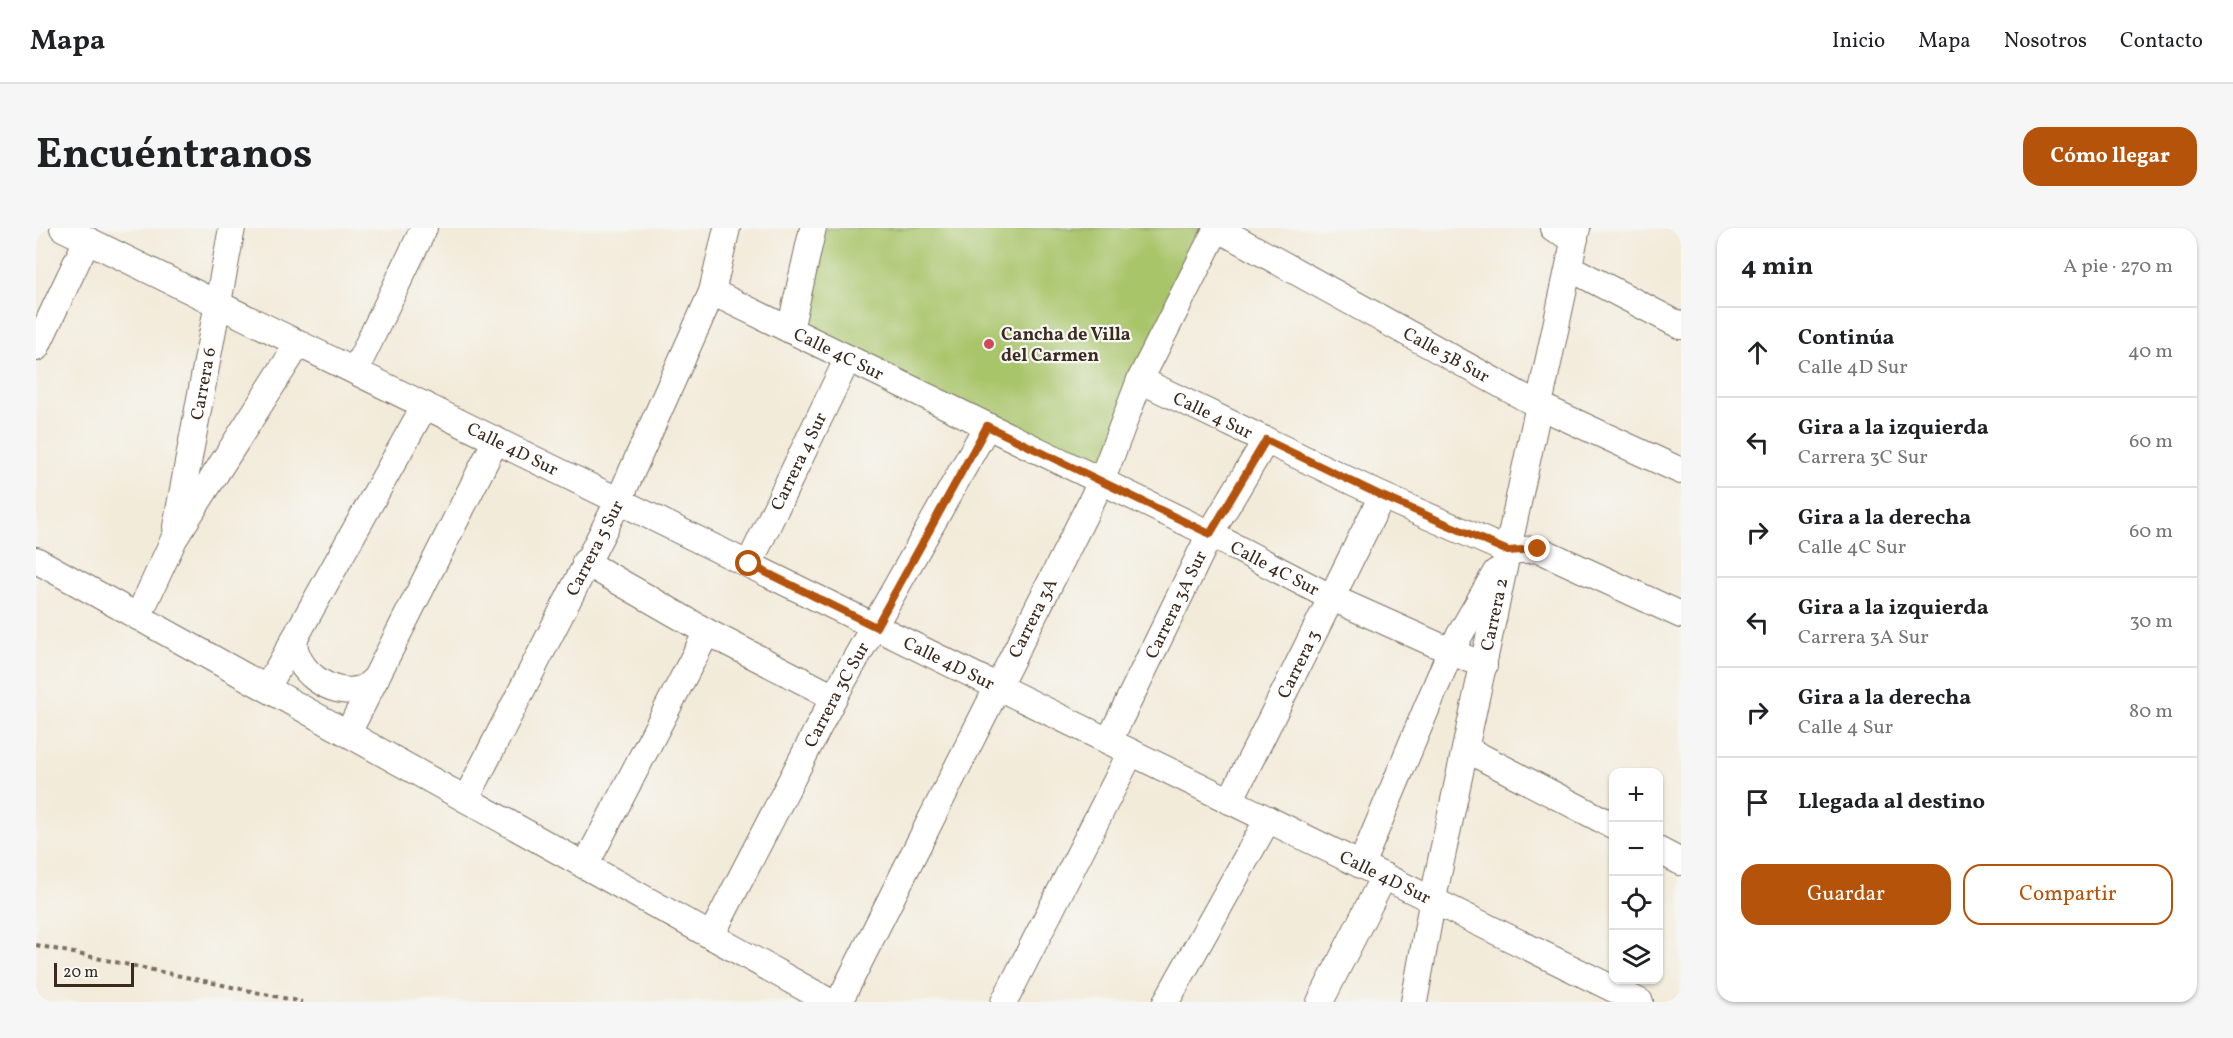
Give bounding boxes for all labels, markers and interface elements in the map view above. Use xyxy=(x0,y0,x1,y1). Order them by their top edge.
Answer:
text: Mapa xyxy=(30,22,105,61)
text: Inicio xyxy=(1832,27,1885,56)
text: Mapa xyxy=(1918,27,1971,56)
text: Nosotros xyxy=(2004,27,2087,56)
text: Contacto xyxy=(2120,27,2203,56)
text: Encuéntranos xyxy=(36,127,312,186)
button: Cómo llegar xyxy=(2023,127,2197,186)
text: 4 min xyxy=(1741,249,1813,285)
text: A pie · 270 m xyxy=(2063,253,2173,281)
street label: Calle 4C Sur xyxy=(789,322,888,388)
street label: Calle 3B Sur xyxy=(1398,322,1494,390)
place label: Cancha de Villa del Carmen xyxy=(1001,323,1131,369)
text: Continúa xyxy=(1798,323,1895,354)
icon: ahead xyxy=(1741,336,1774,369)
marker: Cancha de Villa del Carmen xyxy=(982,337,996,351)
text: 40 m xyxy=(2128,338,2173,366)
street label: Carrera 6 xyxy=(185,345,223,422)
text: Calle 4D Sur xyxy=(1798,354,1908,382)
street label: Calle 4 Sur xyxy=(1168,387,1257,446)
street label: Carrera 4 Sur xyxy=(765,408,834,515)
text: Gira a la izquierda xyxy=(1798,413,1989,444)
street label: Calle 4D Sur xyxy=(462,417,562,483)
icon: left xyxy=(1741,426,1774,459)
text: 60 m xyxy=(2129,428,2173,456)
text: Carrera 3C Sur xyxy=(1798,444,1928,472)
street label: Carrera 5 Sur xyxy=(561,496,631,601)
text: Gira a la derecha xyxy=(1798,503,1971,534)
icon: right xyxy=(1741,516,1774,549)
text: 60 m xyxy=(2129,518,2173,546)
text: Calle 4C Sur xyxy=(1798,534,1906,562)
route end xyxy=(1524,535,1550,561)
street label: Calle 4C Sur xyxy=(1225,536,1324,603)
street label: Carrera 3A Sur xyxy=(1140,546,1214,663)
route start xyxy=(735,550,761,576)
street label: Carrera 3A xyxy=(1003,574,1065,663)
street label: Carrera 2 xyxy=(1475,576,1515,653)
text: Gira a la izquierda xyxy=(1798,593,1989,624)
icon: left xyxy=(1741,606,1774,639)
text: 30 m xyxy=(2129,608,2173,636)
text: Carrera 3A Sur xyxy=(1798,624,1929,652)
street label: Carrera 3 xyxy=(1272,626,1327,703)
street label: Calle 4D Sur xyxy=(899,631,999,697)
street label: Carrera 3C Sur xyxy=(799,638,877,752)
text: Gira a la derecha xyxy=(1798,683,1971,714)
icon: right xyxy=(1741,696,1774,729)
text: 80 m xyxy=(2129,698,2173,726)
text: Calle 4 Sur xyxy=(1798,714,1893,742)
map controls xyxy=(1609,768,1663,984)
button: + xyxy=(1609,768,1663,822)
icon: arrive xyxy=(1741,786,1774,819)
text: Llegada al destino xyxy=(1798,787,1985,818)
button: − xyxy=(1609,822,1663,876)
street label: Calle 4D Sur xyxy=(1335,845,1435,912)
button: Guardar xyxy=(1741,864,1951,925)
button: Compartir xyxy=(1963,864,2173,925)
button: locate xyxy=(1609,876,1663,930)
button: layers xyxy=(1609,930,1663,984)
scale bar xyxy=(54,960,134,988)
text: 20 m xyxy=(63,962,98,984)

